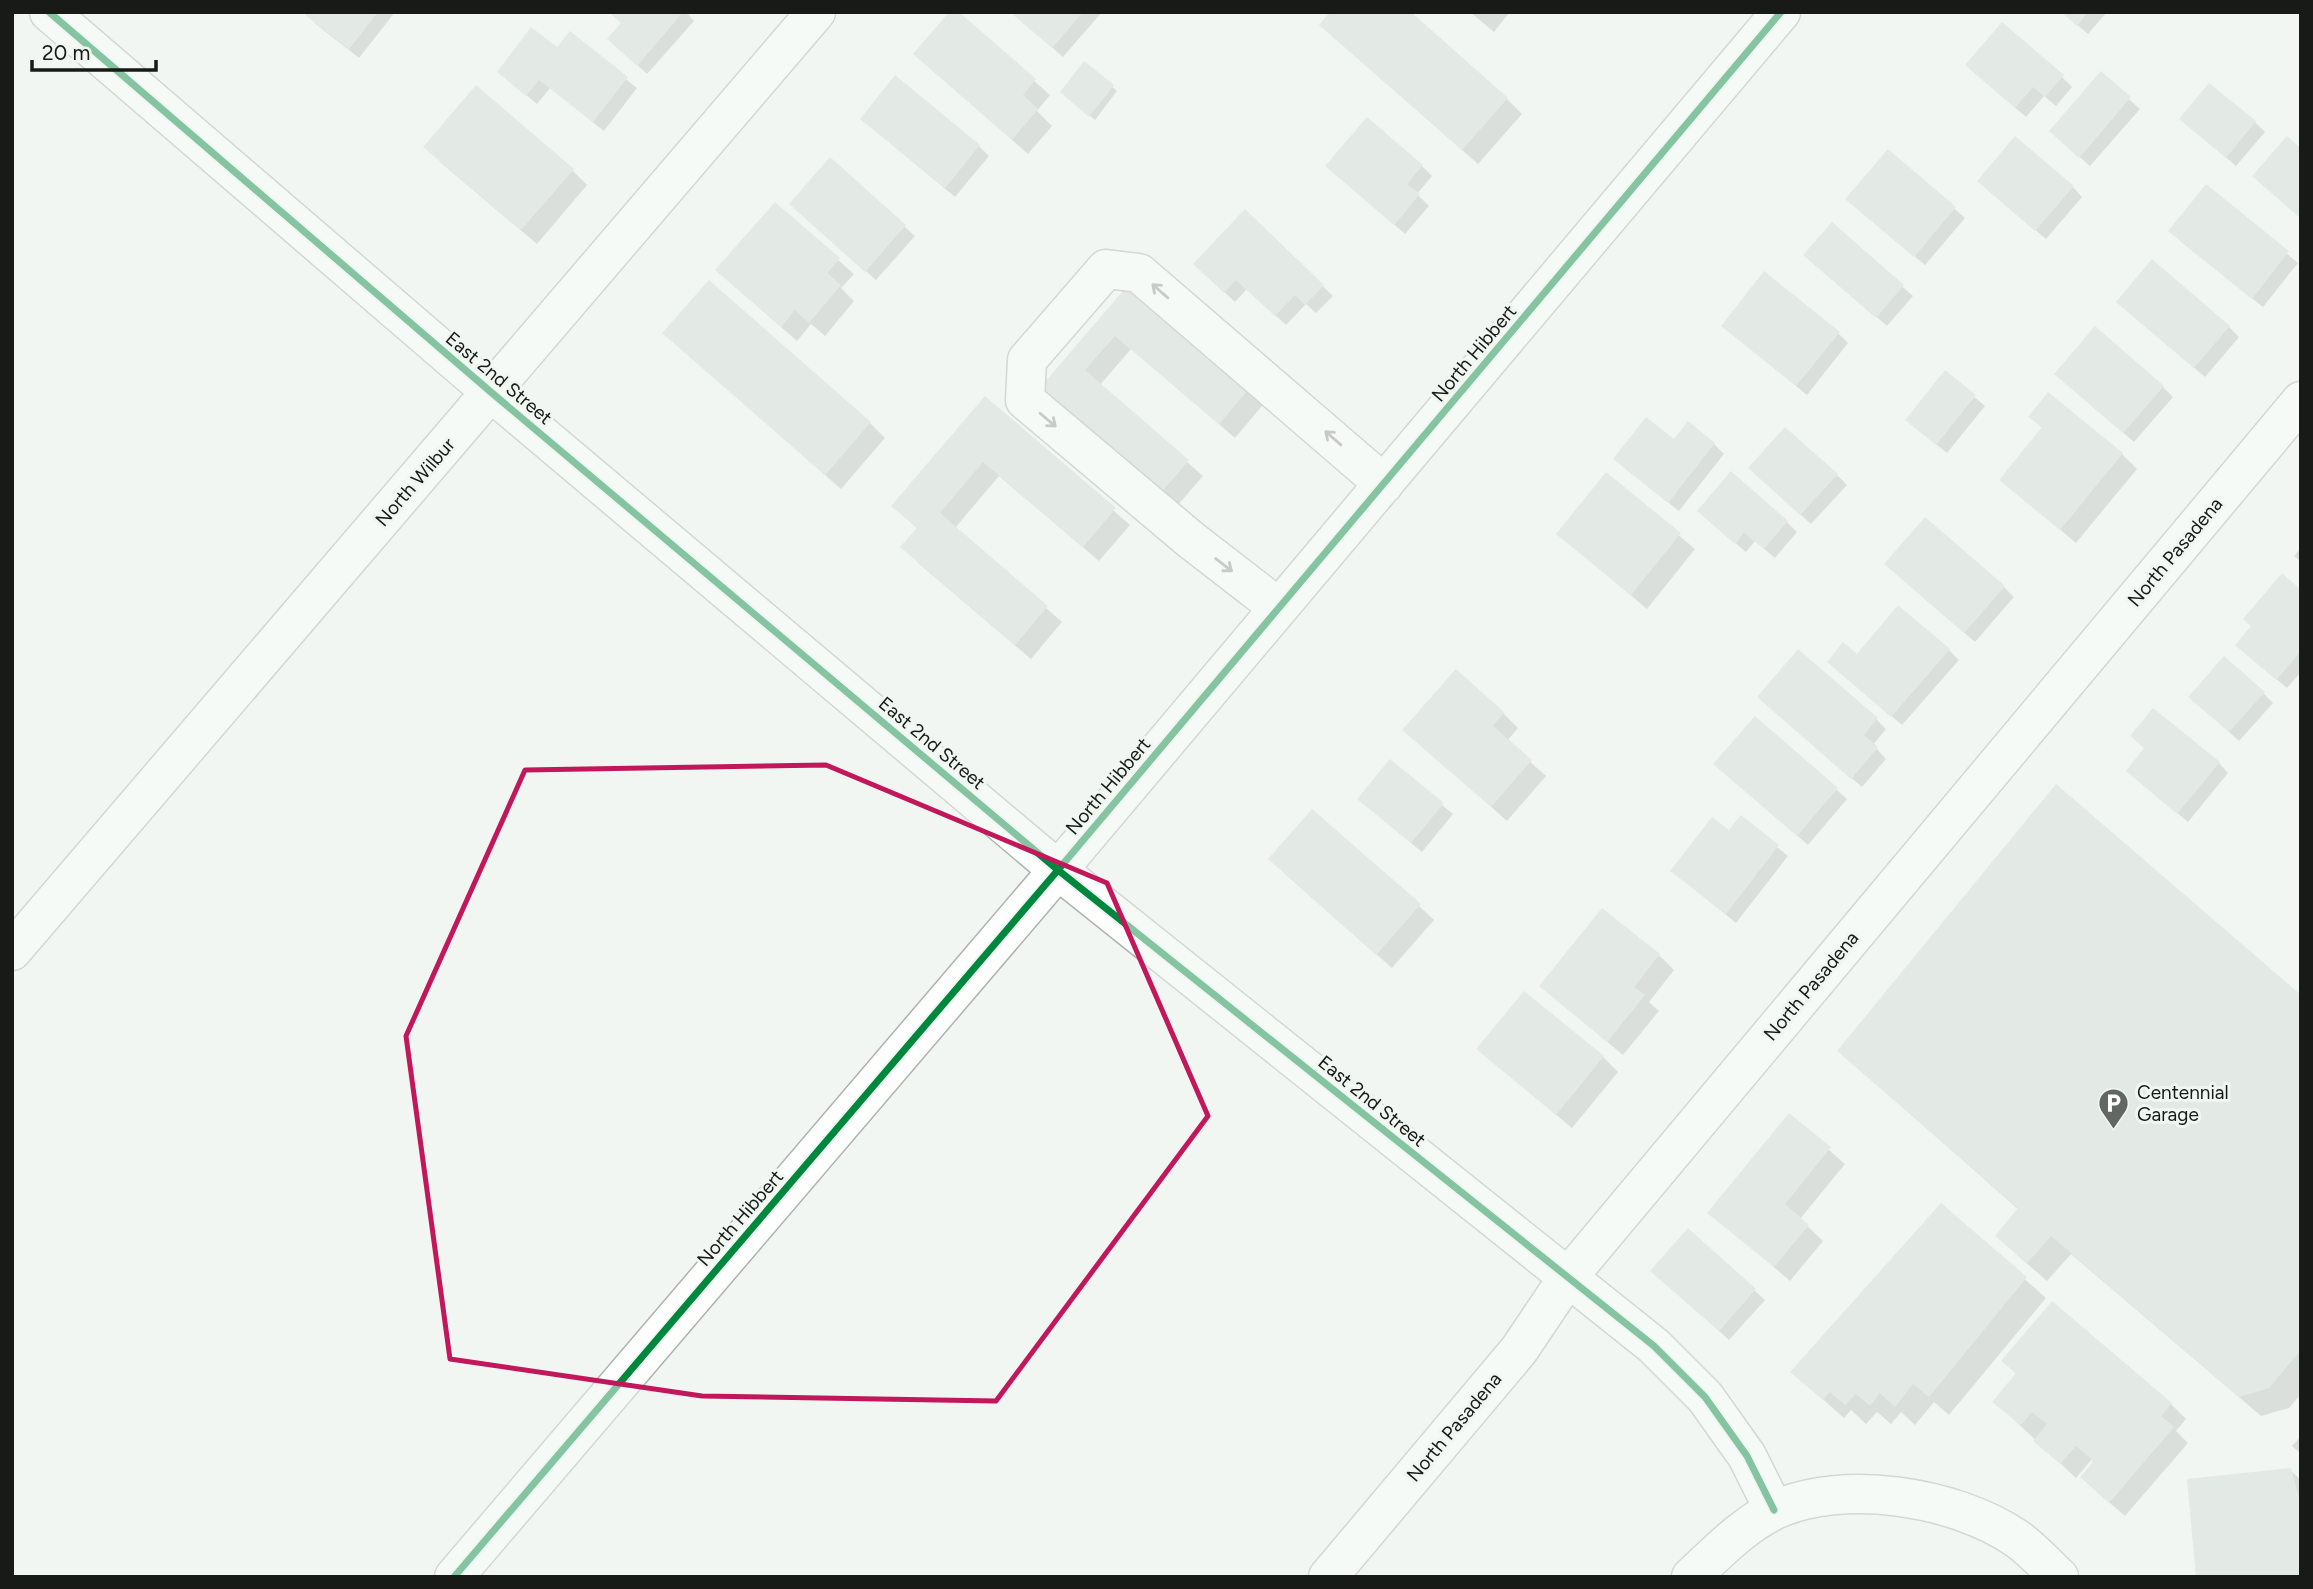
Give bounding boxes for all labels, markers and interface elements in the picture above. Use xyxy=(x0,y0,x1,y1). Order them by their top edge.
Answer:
scale bar xyxy=(32,28,156,72)
text: 20 m xyxy=(42,40,90,65)
one-way arrow xyxy=(1151,283,1169,299)
street label: North Hibbert xyxy=(1427,300,1521,406)
street label: East 2nd Street xyxy=(441,327,557,429)
one-way arrow xyxy=(1039,412,1057,428)
one-way arrow xyxy=(1325,430,1343,446)
street label: North Wilbur xyxy=(370,433,460,531)
street label: North Pasadena xyxy=(2123,493,2227,611)
one-way arrow xyxy=(1214,557,1232,572)
street label: East 2nd Street xyxy=(874,692,990,794)
street label: North Hibbert xyxy=(1061,733,1155,839)
street label: North Pasadena xyxy=(1759,927,1863,1045)
street label: East 2nd Street xyxy=(1314,1051,1430,1151)
place label: Centennial Garage xyxy=(2137,1081,2229,1126)
parking icon: Centennial Garage xyxy=(2097,1086,2131,1130)
street label: North Hibbert xyxy=(692,1165,788,1271)
street label: North Pasadena xyxy=(1402,1368,1506,1486)

